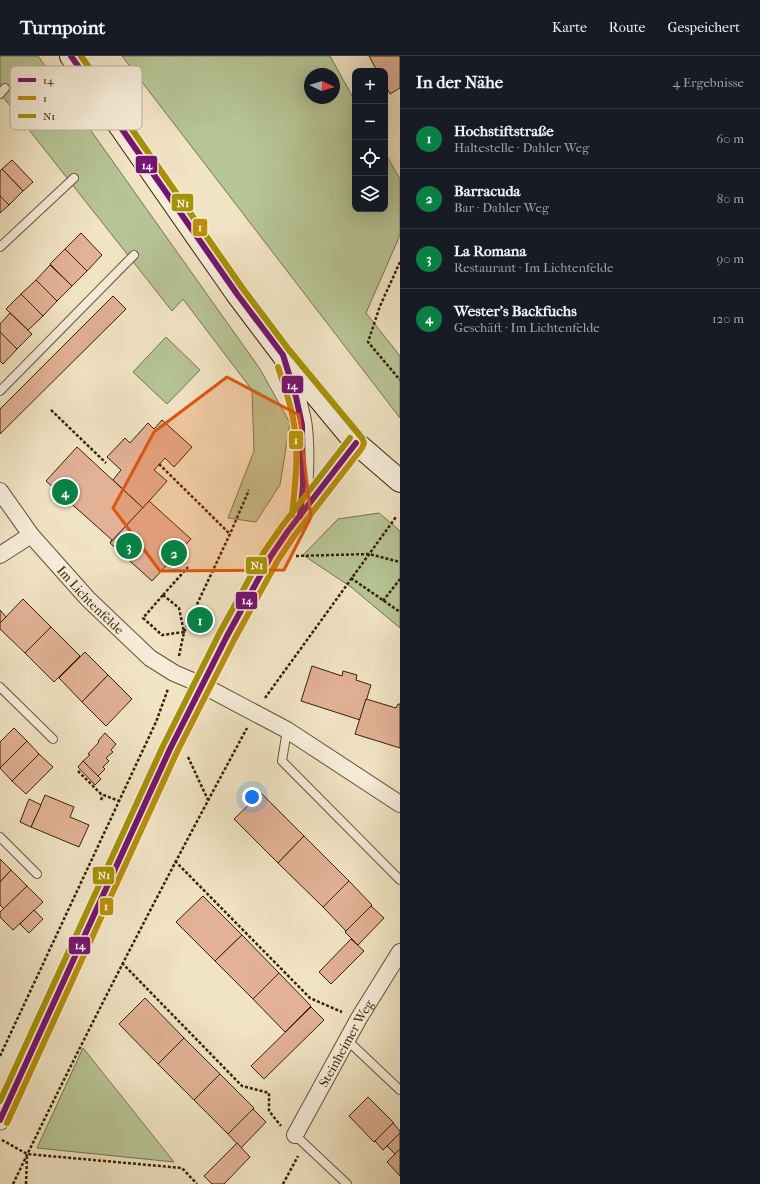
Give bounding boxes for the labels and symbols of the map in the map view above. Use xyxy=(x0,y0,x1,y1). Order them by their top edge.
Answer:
legend xyxy=(10,66,142,130)
north arrow xyxy=(304,68,340,104)
text: 14 xyxy=(43,74,54,87)
text: 1 xyxy=(43,92,47,105)
text: N1 xyxy=(43,110,55,123)
line badge: 14 xyxy=(135,155,158,174)
text: 14 xyxy=(142,159,153,172)
line badge: N1 xyxy=(171,193,194,212)
text: N1 xyxy=(177,197,189,210)
line badge: 1 xyxy=(192,218,208,237)
text: 1 xyxy=(198,221,202,234)
line badge: 14 xyxy=(281,375,304,394)
text: 14 xyxy=(287,379,298,392)
line badge: 1 xyxy=(288,430,304,450)
text: 1 xyxy=(294,434,298,447)
pin: 4 xyxy=(52,477,78,507)
pin: 3 xyxy=(116,531,142,561)
pin: 2 xyxy=(161,538,187,568)
line badge: N1 xyxy=(245,556,268,575)
text: N1 xyxy=(251,559,263,572)
street label: Im Lichtenfelde xyxy=(54,563,128,637)
line badge: 14 xyxy=(235,591,258,610)
text: 14 xyxy=(242,594,253,607)
pin: 1 xyxy=(187,605,213,635)
your location xyxy=(242,787,262,807)
line badge: N1 xyxy=(92,866,115,885)
text: N1 xyxy=(98,869,110,882)
line badge: 1 xyxy=(99,897,114,916)
text: 1 xyxy=(104,900,108,913)
line badge: 14 xyxy=(68,936,91,955)
text: 14 xyxy=(75,939,86,952)
street label: Steinheimer Weg xyxy=(315,996,377,1089)

